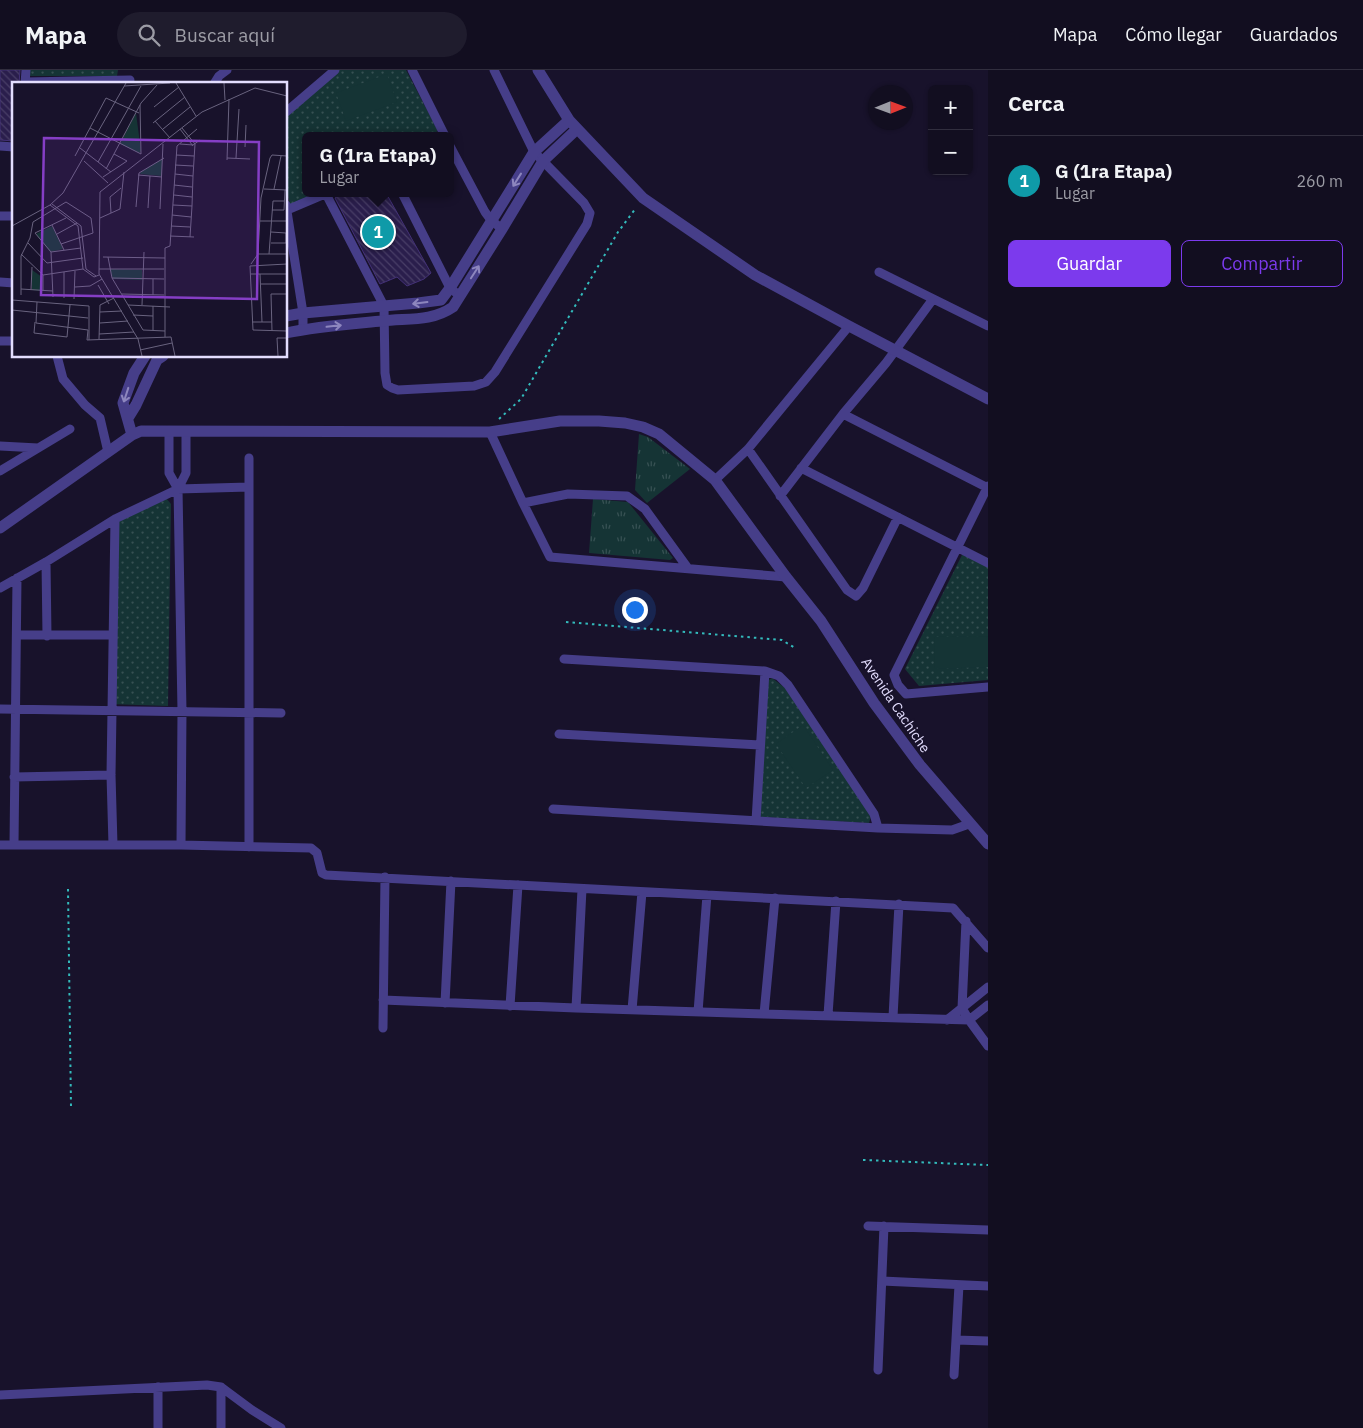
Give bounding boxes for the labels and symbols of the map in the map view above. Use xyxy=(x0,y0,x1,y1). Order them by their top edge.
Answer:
inset map xyxy=(12,82,288,358)
north arrow xyxy=(868,85,913,130)
one-way arrow xyxy=(511,173,521,187)
pin: 1 xyxy=(362,213,394,251)
one-way arrow xyxy=(470,266,480,280)
one-way arrow xyxy=(413,298,429,308)
one-way arrow xyxy=(326,321,342,331)
one-way arrow xyxy=(121,387,131,403)
your location xyxy=(622,597,648,623)
street label: Avenida Cachiche xyxy=(858,654,935,756)

